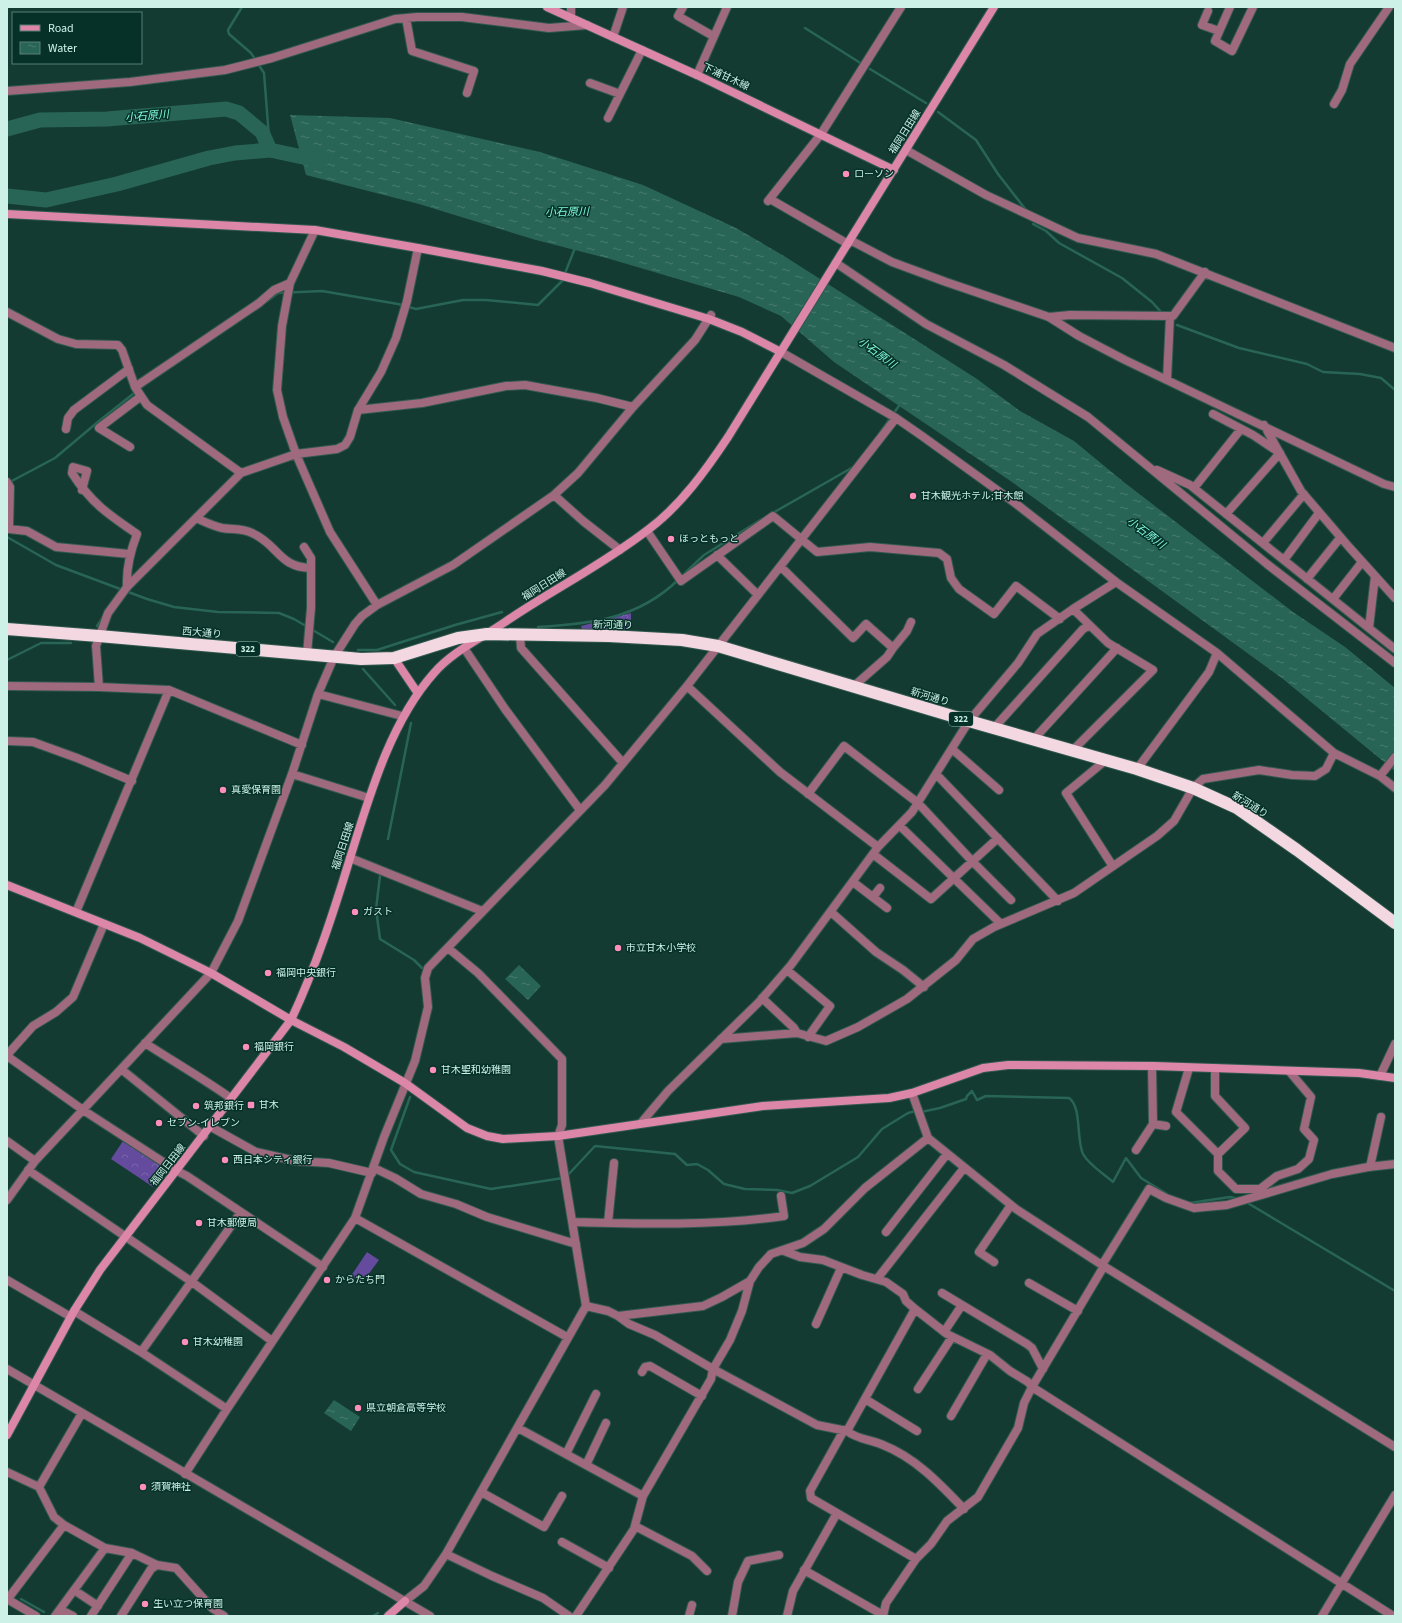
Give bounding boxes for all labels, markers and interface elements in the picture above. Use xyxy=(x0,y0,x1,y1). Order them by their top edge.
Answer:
legend xyxy=(12,12,142,64)
text: Road xyxy=(48,20,74,37)
text: Water xyxy=(48,40,78,57)
street label: 下浦甘木線 xyxy=(700,60,752,94)
water label: 小石原川 xyxy=(124,107,171,125)
street label: 福岡日田線 xyxy=(886,107,924,157)
place label: ローソン xyxy=(854,167,894,181)
marker: ローソン xyxy=(841,169,851,179)
water label: 小石原川 xyxy=(545,204,590,220)
water label: 小石原川 xyxy=(855,334,900,373)
place label: 甘木観光ホテル;甘木館 xyxy=(921,489,1024,503)
marker: 甘木観光ホテル;甘木館 xyxy=(908,491,918,501)
water label: 小石原川 xyxy=(1124,514,1169,553)
place label: ほっともっと xyxy=(679,532,739,546)
marker: ほっともっと xyxy=(666,534,676,544)
street label: 福岡日田線 xyxy=(519,566,569,604)
street label: 新河通り xyxy=(593,618,633,632)
street label: 西大通り xyxy=(181,624,223,642)
road number: 322 xyxy=(236,642,260,656)
street label: 新河通り xyxy=(909,684,951,710)
road number: 322 xyxy=(949,712,973,726)
place label: 真愛保育園 xyxy=(231,783,281,797)
marker: 真愛保育園 xyxy=(218,785,228,795)
street label: 新河通り xyxy=(1229,788,1271,822)
street label: 福岡日田線 xyxy=(329,820,357,872)
place label: ガスト xyxy=(363,905,393,919)
marker: ガスト xyxy=(350,907,360,917)
place label: 市立甘木小学校 xyxy=(626,941,696,955)
marker: 市立甘木小学校 xyxy=(613,943,623,953)
place label: 福岡中央銀行 xyxy=(276,966,336,980)
marker: 福岡中央銀行 xyxy=(263,968,273,978)
place label: 福岡銀行 xyxy=(254,1040,294,1054)
marker: 福岡銀行 xyxy=(241,1042,251,1052)
place label: 甘木聖和幼稚園 xyxy=(441,1063,511,1077)
marker: 甘木聖和幼稚園 xyxy=(428,1065,438,1075)
place label: 甘木 xyxy=(259,1098,279,1112)
place label: 筑邦銀行 xyxy=(204,1099,244,1113)
marker: 甘木 xyxy=(246,1100,256,1110)
marker: 筑邦銀行 xyxy=(191,1101,201,1111)
place label: セブン-イレブン xyxy=(167,1116,240,1130)
marker: セブン-イレブン xyxy=(154,1118,164,1128)
street label: 福岡日田線 xyxy=(147,1141,189,1189)
place label: 西日本シティ銀行 xyxy=(233,1153,312,1167)
marker: 西日本シティ銀行 xyxy=(220,1155,230,1165)
place label: 甘木郵便局 xyxy=(207,1216,257,1230)
marker: 甘木郵便局 xyxy=(194,1218,204,1228)
place label: からたち門 xyxy=(335,1273,385,1287)
marker: からたち門 xyxy=(322,1275,332,1285)
place label: 甘木幼稚園 xyxy=(193,1335,243,1349)
marker: 甘木幼稚園 xyxy=(180,1337,190,1347)
place label: 県立朝倉高等学校 xyxy=(366,1401,446,1415)
marker: 県立朝倉高等学校 xyxy=(353,1403,363,1413)
place label: 須賀神社 xyxy=(151,1480,191,1494)
marker: 須賀神社 xyxy=(138,1482,148,1492)
place label: 生い立つ保育園 xyxy=(153,1597,223,1611)
marker: 生い立つ保育園 xyxy=(140,1599,150,1609)

